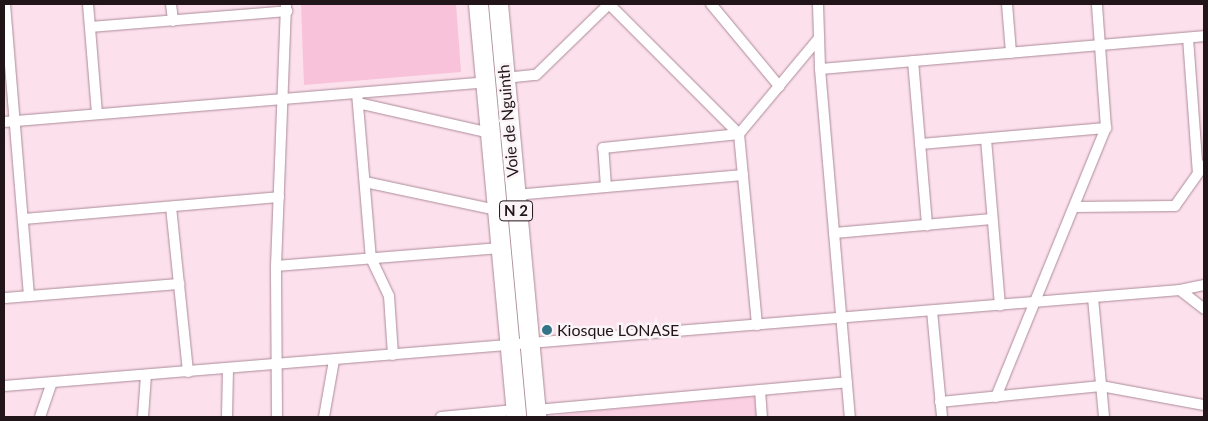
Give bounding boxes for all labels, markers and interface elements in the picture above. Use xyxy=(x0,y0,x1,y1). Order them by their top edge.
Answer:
street label: Voie de Nguinth xyxy=(494,64,522,178)
road number: N 2 xyxy=(498,198,534,224)
place label: Kiosque LONASE xyxy=(557,320,679,340)
marker: Kiosque LONASE xyxy=(541,324,553,336)

